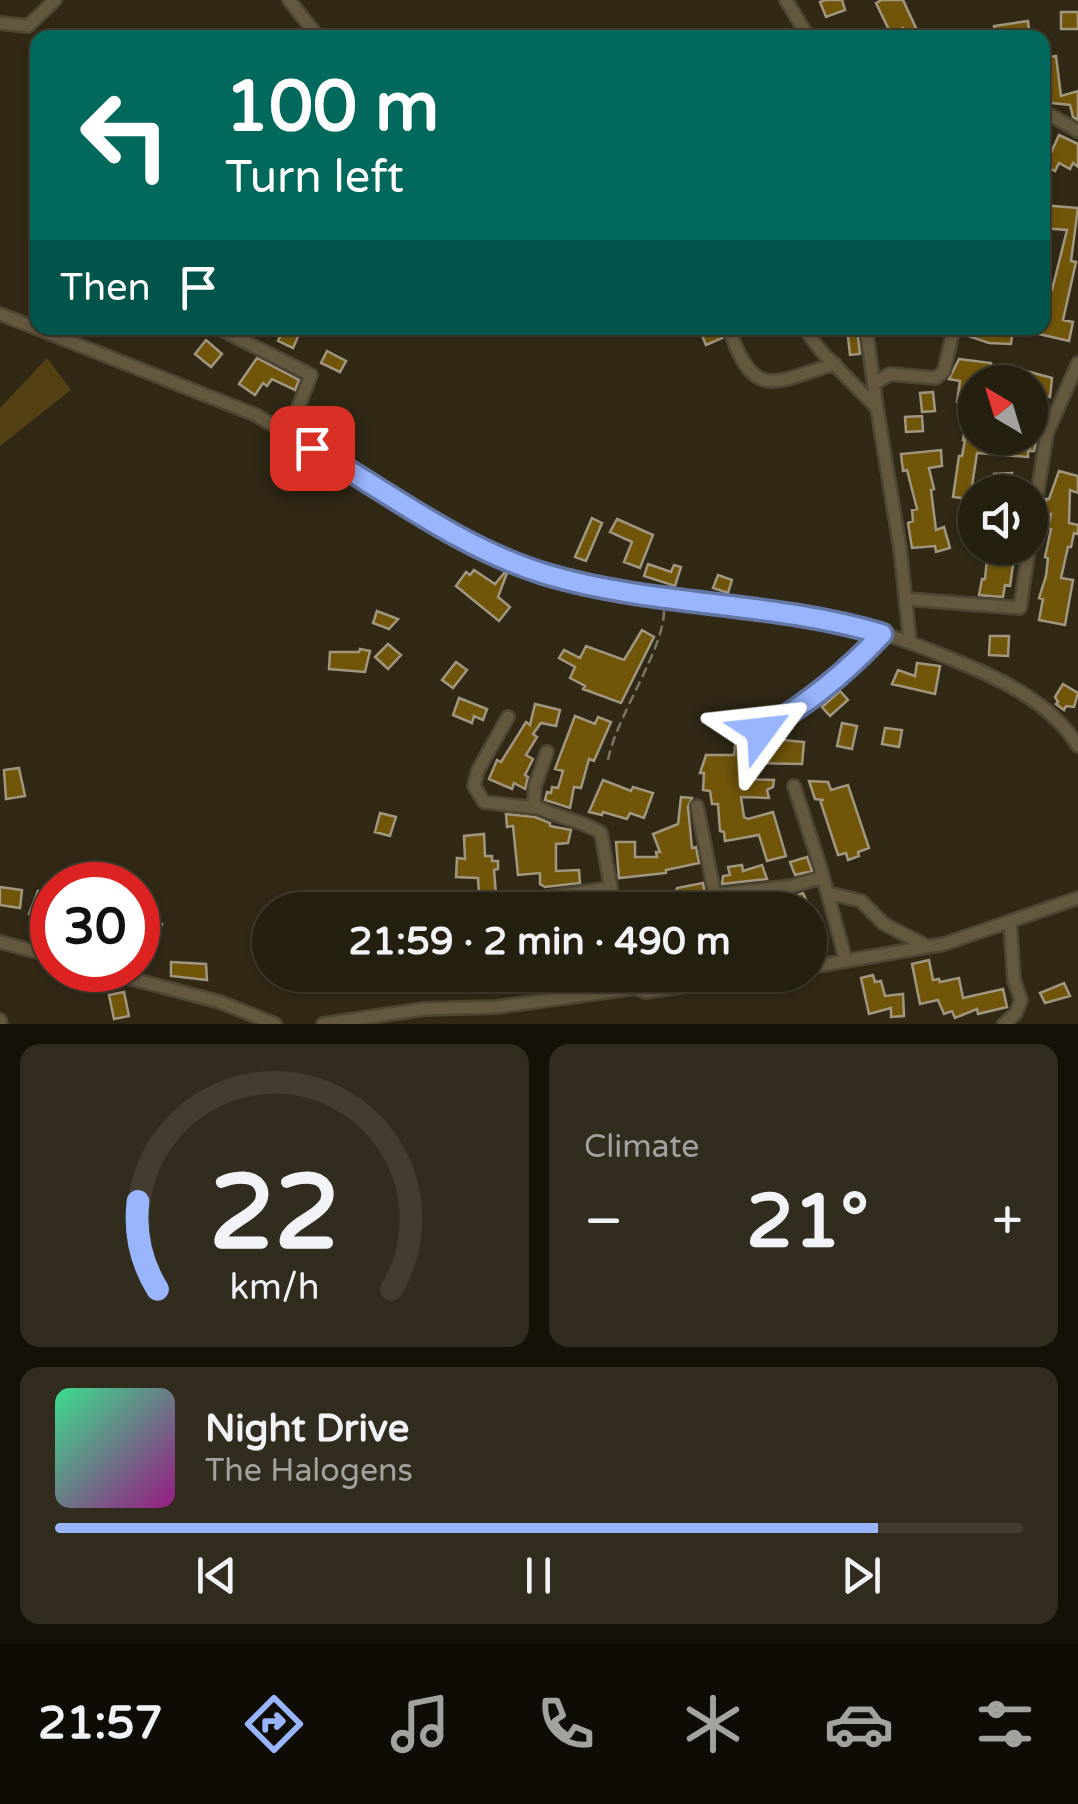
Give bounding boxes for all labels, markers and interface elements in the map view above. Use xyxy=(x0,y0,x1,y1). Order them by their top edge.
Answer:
text: 100 m xyxy=(225,66,439,150)
icon: left xyxy=(60,70,190,200)
text: Turn left xyxy=(225,151,404,205)
icon: arrive xyxy=(171,260,226,315)
text: Then xyxy=(60,265,151,311)
north arrow xyxy=(958,365,1048,455)
map controls xyxy=(958,365,1048,565)
pin xyxy=(270,406,355,491)
icon: arrive xyxy=(285,421,340,476)
button: sound xyxy=(958,475,1048,565)
position arrow xyxy=(709,679,813,783)
speed limit sign: 30 xyxy=(30,862,160,992)
text: 21:59 · 2 min · 490 m xyxy=(348,919,731,965)
text: Climate xyxy=(584,1128,699,1166)
text: 22 xyxy=(209,1152,340,1277)
text: 21° xyxy=(746,1177,869,1267)
text: − xyxy=(584,1189,623,1255)
text: + xyxy=(992,1189,1023,1255)
text: km/h xyxy=(230,1266,319,1309)
text: Night Drive xyxy=(205,1406,409,1452)
text: The Halogens xyxy=(205,1452,413,1490)
icon: previous xyxy=(189,1548,244,1603)
icon: pause xyxy=(511,1548,566,1603)
icon: next xyxy=(834,1548,889,1603)
icon: directions xyxy=(239,1689,309,1759)
icon: music xyxy=(385,1689,455,1759)
icon: phone xyxy=(531,1689,601,1759)
icon: climate xyxy=(678,1689,748,1759)
icon: car xyxy=(824,1689,894,1759)
icon: filters xyxy=(970,1689,1040,1759)
text: 21:57 xyxy=(38,1697,163,1751)

